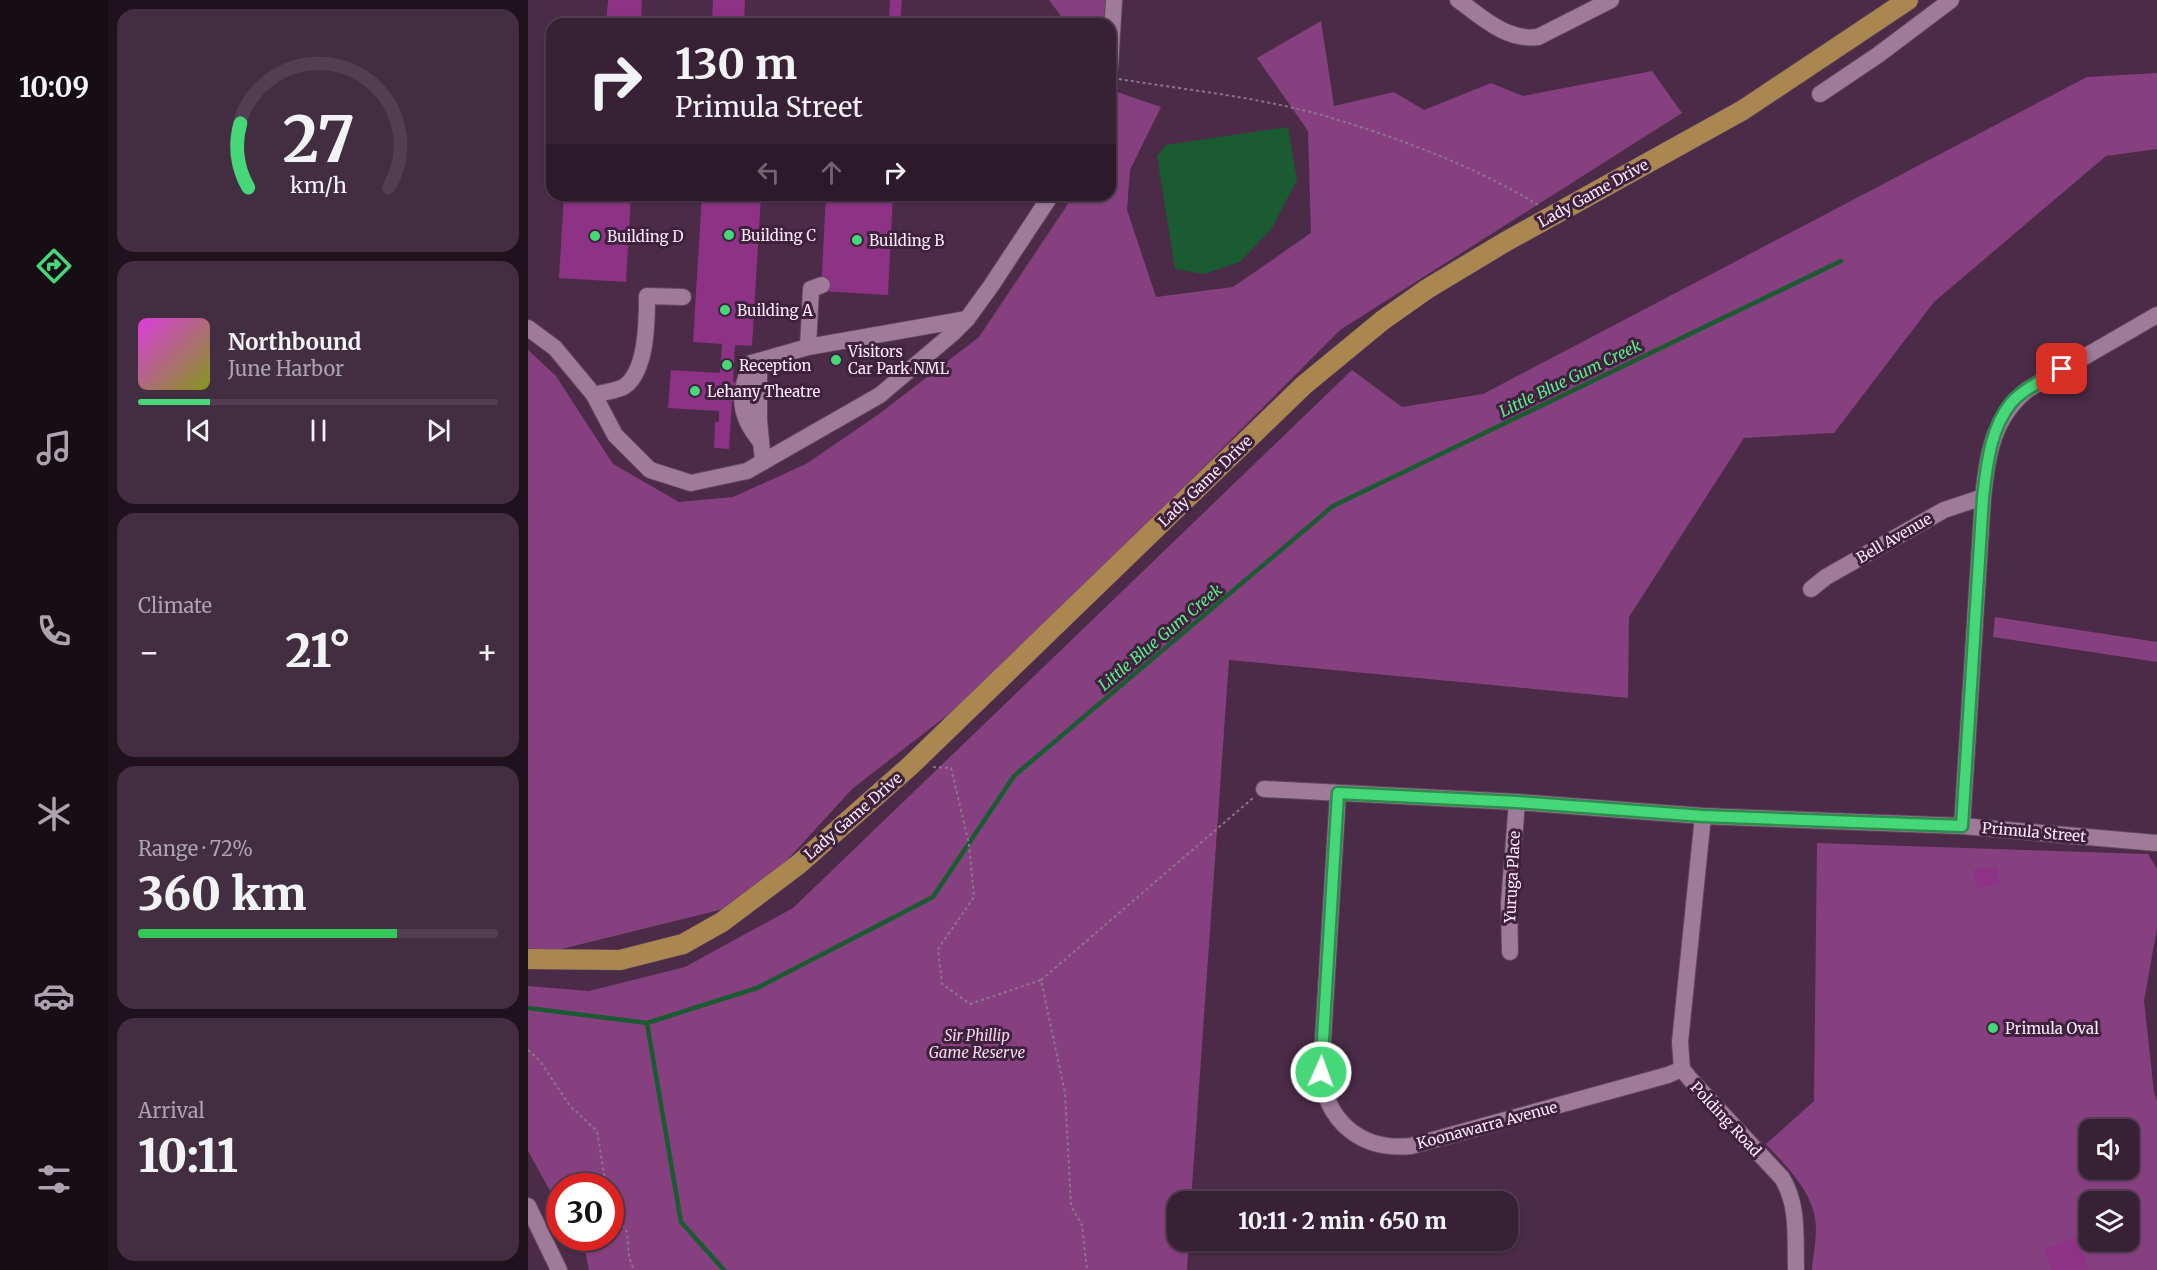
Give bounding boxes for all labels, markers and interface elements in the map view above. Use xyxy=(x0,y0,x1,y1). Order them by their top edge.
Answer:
text: 130 m xyxy=(675,38,797,90)
icon: right xyxy=(576,42,654,120)
text: 10:09 xyxy=(19,70,89,104)
text: Primula Street xyxy=(675,90,863,124)
text: 27 xyxy=(282,101,354,179)
street label: Lady Game Drive xyxy=(1535,155,1652,231)
icon: left xyxy=(752,156,785,189)
icon: ahead xyxy=(815,156,848,189)
icon: right xyxy=(878,156,911,189)
text: km/h xyxy=(290,172,346,199)
place label: Building C xyxy=(741,226,816,245)
place label: Building D xyxy=(607,227,683,246)
marker: Building C xyxy=(722,228,736,242)
marker: Building D xyxy=(588,229,602,243)
place label: Building B xyxy=(869,231,944,250)
marker: Building B xyxy=(850,233,864,247)
icon: directions xyxy=(33,245,75,287)
place label: Building A xyxy=(737,301,813,320)
marker: Building A xyxy=(718,303,732,317)
text: Northbound xyxy=(228,328,361,356)
water label: Little Blue Gum Creek xyxy=(1496,335,1645,421)
place label: Visitors Car Park NML xyxy=(847,342,950,378)
pin xyxy=(2036,343,2087,394)
icon: arrive xyxy=(2045,352,2078,385)
marker: Visitors Car Park NML xyxy=(829,353,843,367)
text: June Harbor xyxy=(228,356,344,381)
place label: Reception xyxy=(739,356,811,375)
marker: Reception xyxy=(720,358,734,372)
place label: Lehany Theatre xyxy=(707,382,820,401)
marker: Lehany Theatre xyxy=(688,384,702,398)
icon: previous xyxy=(182,414,215,447)
icon: pause xyxy=(302,414,335,447)
icon: next xyxy=(422,414,455,447)
icon: music xyxy=(33,427,75,469)
street label: Lady Game Drive xyxy=(1154,431,1256,531)
street label: Bell Avenue xyxy=(1853,509,1935,567)
water label: Little Blue Gum Creek xyxy=(1094,579,1226,695)
text: Climate xyxy=(138,593,212,618)
icon: phone xyxy=(33,610,75,652)
text: 21° xyxy=(285,623,351,679)
text: − xyxy=(138,632,160,673)
text: + xyxy=(476,632,498,673)
street label: Lady Game Drive xyxy=(800,768,906,864)
icon: climate xyxy=(33,793,75,835)
street label: Primula Street xyxy=(1981,818,2087,846)
street label: Yuruga Place xyxy=(1500,830,1524,925)
text: Range · 72% xyxy=(138,836,253,861)
text: 360 km xyxy=(138,866,306,922)
icon: car xyxy=(33,975,75,1017)
place label: Primula Oval xyxy=(2005,1019,2099,1038)
marker: Primula Oval xyxy=(1986,1021,2000,1035)
park label: Sir Phillip Game Reserve xyxy=(929,1026,1026,1062)
position arrow xyxy=(1289,1040,1353,1104)
street label: Polding Road xyxy=(1687,1078,1765,1160)
street label: Koonawarra Avenue xyxy=(1415,1097,1559,1153)
text: Arrival xyxy=(138,1098,205,1123)
map controls xyxy=(2079,1119,2139,1251)
button: sound xyxy=(2079,1119,2139,1179)
text: 10:11 xyxy=(138,1128,238,1184)
icon: filters xyxy=(33,1158,75,1200)
speed limit sign: 30 xyxy=(546,1173,624,1251)
button: layers xyxy=(2079,1191,2139,1251)
text: 10:11 · 2 min · 650 m xyxy=(1238,1207,1447,1235)

